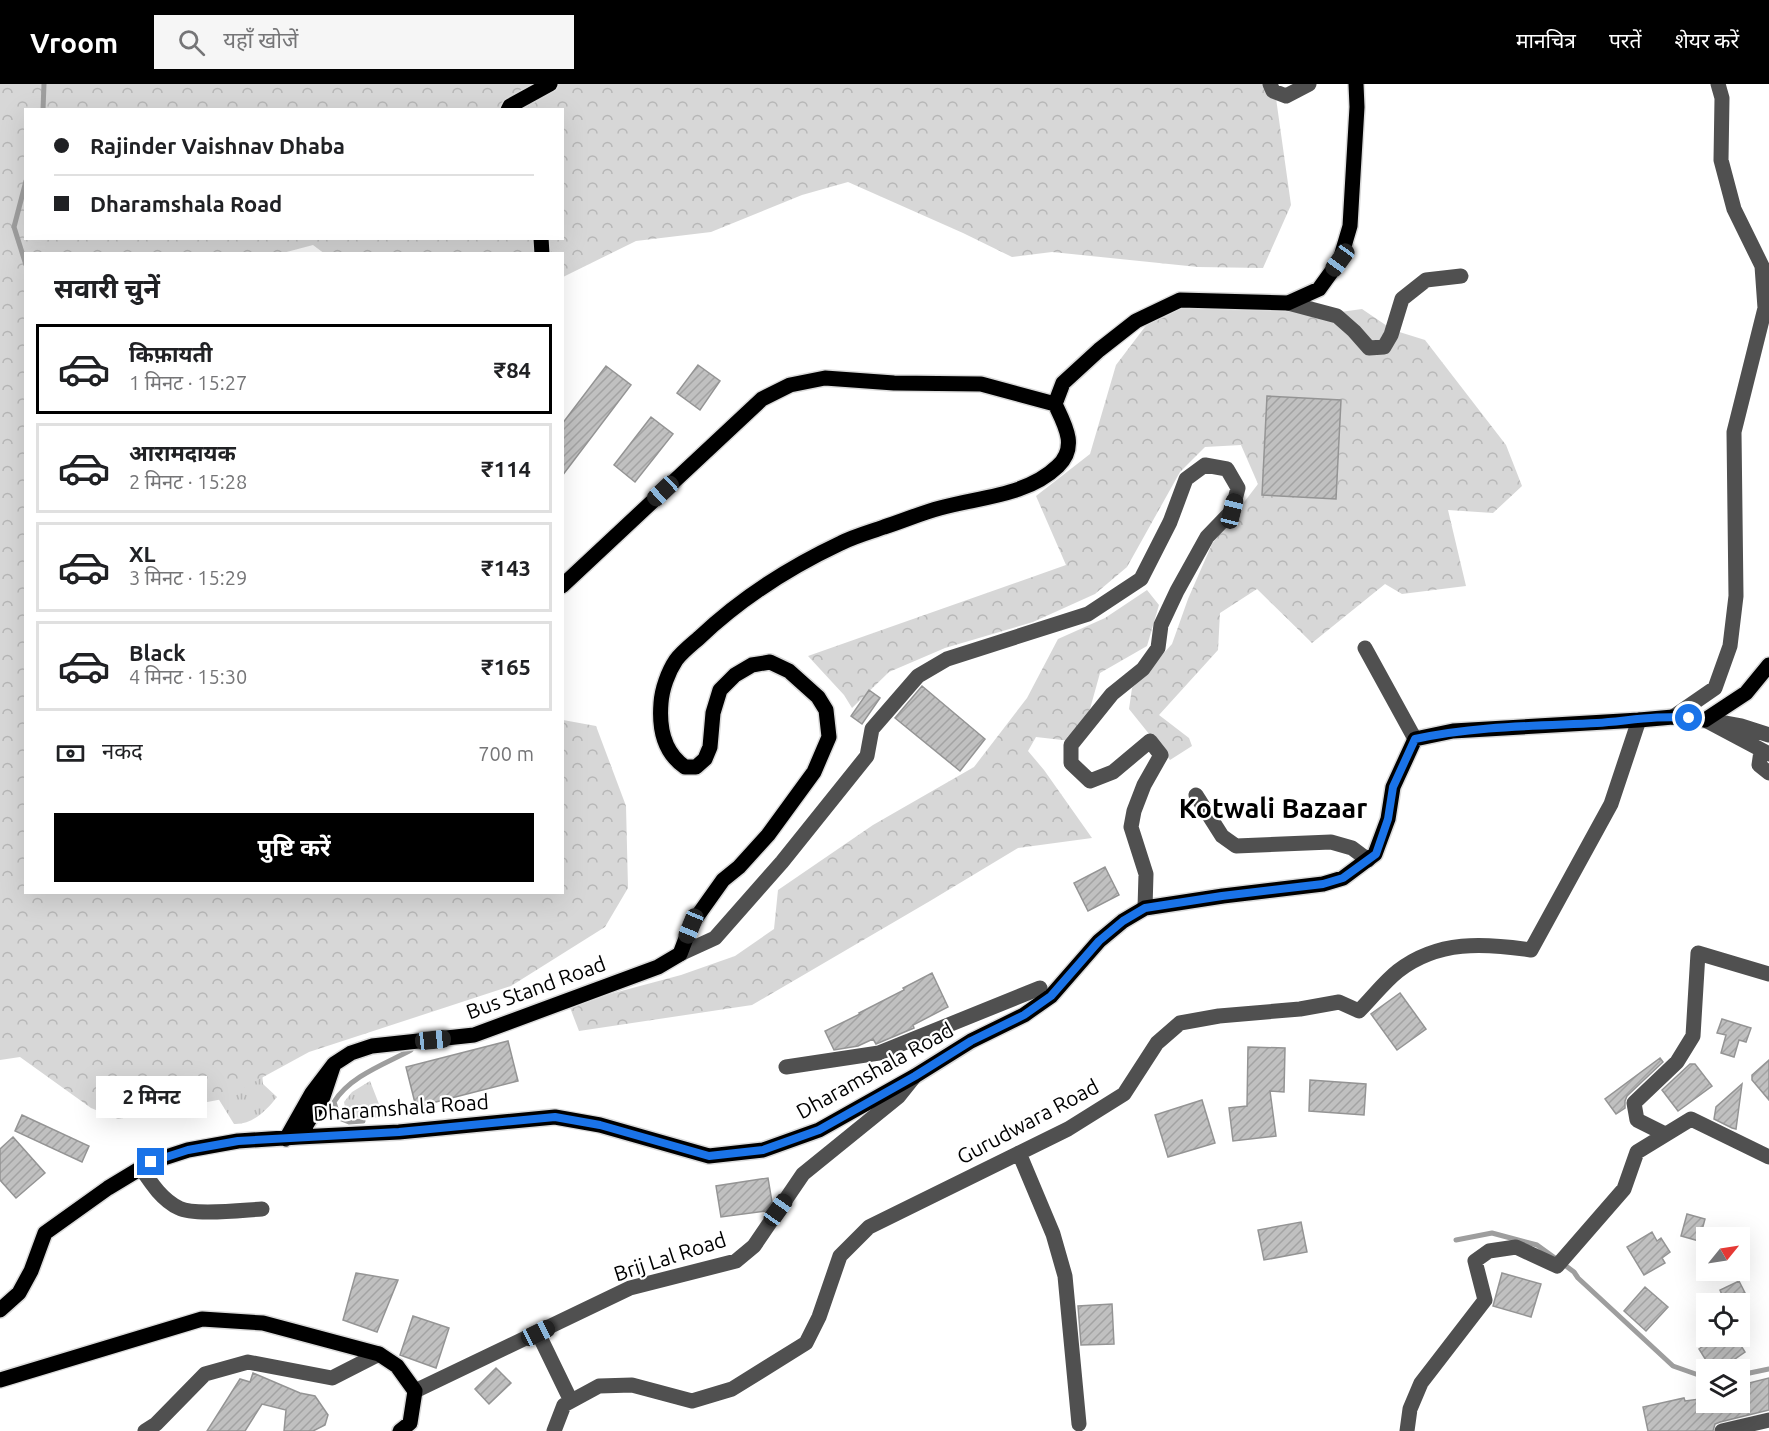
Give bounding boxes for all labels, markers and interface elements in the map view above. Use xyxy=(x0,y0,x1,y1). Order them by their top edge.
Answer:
search box xyxy=(154,15,574,69)
icon: search xyxy=(175,26,208,59)
text: Vroom xyxy=(30,27,118,58)
text: यहाँ खोजें xyxy=(223,27,298,52)
text: मानचित्र xyxy=(1516,28,1576,52)
text: परतें xyxy=(1609,28,1641,52)
text: शेयर करें xyxy=(1674,28,1739,52)
text: Rajinder Vaishnav Dhaba xyxy=(90,133,345,158)
text: Dharamshala Road xyxy=(90,191,282,216)
car xyxy=(1322,240,1358,280)
text: सवारी चुनें xyxy=(54,273,160,303)
text: किफ़ायती xyxy=(129,341,213,366)
icon: car xyxy=(57,342,111,396)
text: ₹84 xyxy=(494,357,531,382)
text: 1 मिनट · 15:27 xyxy=(129,371,247,394)
text: आरामदायक xyxy=(129,440,236,465)
icon: car xyxy=(57,441,111,495)
text: ₹114 xyxy=(481,456,531,481)
text: 2 मिनट · 15:28 xyxy=(129,470,247,493)
car xyxy=(644,472,682,510)
car xyxy=(1219,491,1245,531)
icon: car xyxy=(57,540,111,594)
text: XL xyxy=(129,541,156,566)
text: ₹143 xyxy=(481,555,531,580)
text: 3 मिनट · 15:29 xyxy=(129,566,247,589)
icon: car xyxy=(57,639,111,693)
text: Black xyxy=(129,640,186,665)
text: ₹165 xyxy=(481,654,531,679)
text: 4 मिनट · 15:30 xyxy=(129,665,247,688)
route start xyxy=(1675,704,1702,731)
icon: cash xyxy=(54,737,87,770)
text: नकद xyxy=(102,738,143,763)
text: 700 m xyxy=(478,742,534,765)
district label: Kotwali Bazaar xyxy=(1179,793,1367,823)
button: पुष्टि करें xyxy=(54,813,534,882)
car xyxy=(676,906,706,946)
street label: Bus Stand Road xyxy=(463,951,609,1023)
street label: Dharamshala Road xyxy=(792,1017,957,1123)
car xyxy=(414,1029,452,1051)
street label: Gurudwara Road xyxy=(953,1074,1103,1169)
callout: 2 मिनट xyxy=(96,1075,207,1117)
text: 2 मिनट xyxy=(123,1085,181,1108)
street label: Dharamshala Road xyxy=(312,1089,490,1125)
route end xyxy=(137,1148,164,1175)
car xyxy=(760,1190,796,1230)
street label: Brij Lal Road xyxy=(611,1227,729,1285)
north arrow xyxy=(1696,1227,1750,1281)
map controls xyxy=(1696,1227,1750,1413)
button: locate xyxy=(1696,1293,1750,1347)
car xyxy=(518,1317,558,1349)
button: layers xyxy=(1696,1359,1750,1413)

